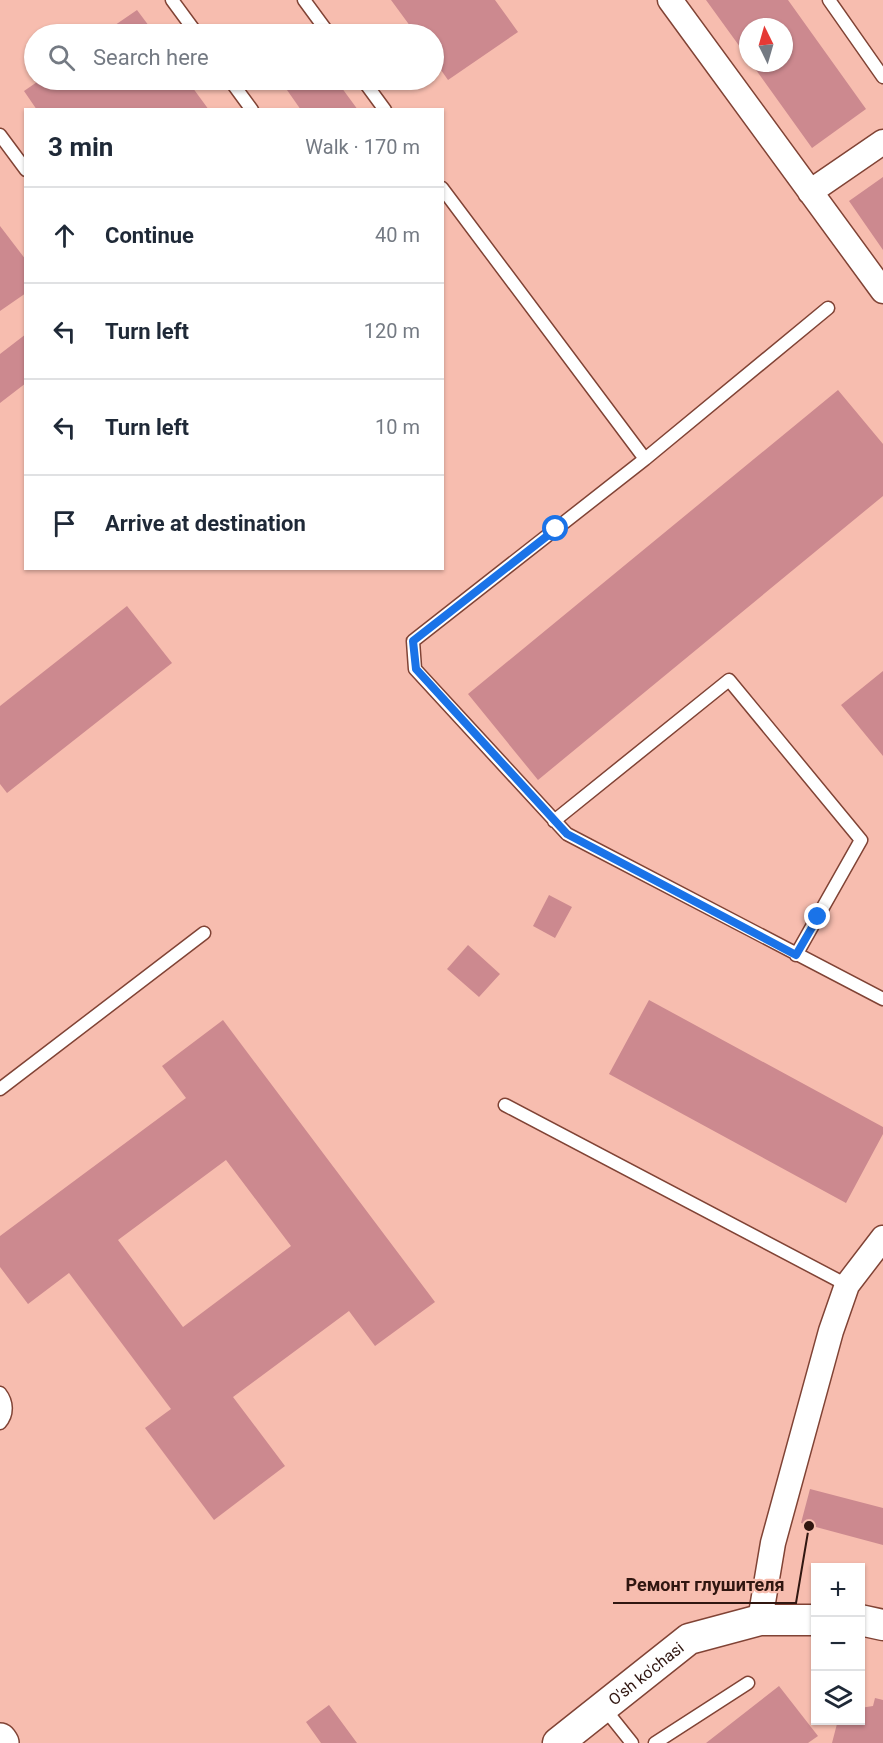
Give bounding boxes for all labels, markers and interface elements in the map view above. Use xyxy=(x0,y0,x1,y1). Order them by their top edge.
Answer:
north arrow xyxy=(739,18,793,72)
search box xyxy=(24,24,444,90)
icon: search xyxy=(45,41,78,74)
text: Search here xyxy=(93,45,209,70)
text: 3 min xyxy=(48,132,113,162)
text: Walk · 170 m xyxy=(305,135,420,159)
icon: ahead xyxy=(48,219,81,252)
text: Continue xyxy=(105,223,194,248)
text: 40 m xyxy=(375,223,420,247)
icon: left xyxy=(48,315,81,348)
text: Turn left xyxy=(105,319,189,344)
text: 120 m xyxy=(364,319,420,343)
icon: left xyxy=(48,411,81,444)
text: Turn left xyxy=(105,415,189,440)
text: 10 m xyxy=(375,415,420,439)
icon: arrive xyxy=(48,507,81,540)
text: Arrive at destination xyxy=(105,511,306,536)
route start xyxy=(542,515,568,541)
route end xyxy=(804,903,830,929)
map controls xyxy=(811,1563,865,1725)
button: + xyxy=(811,1563,865,1617)
callout: Ремонт глушителя xyxy=(613,1567,796,1603)
text: Ремонт глушителя xyxy=(625,1574,785,1595)
button: − xyxy=(811,1617,865,1671)
street label: O'sh ko'chasi xyxy=(604,1638,687,1709)
button: layers xyxy=(811,1671,865,1725)

